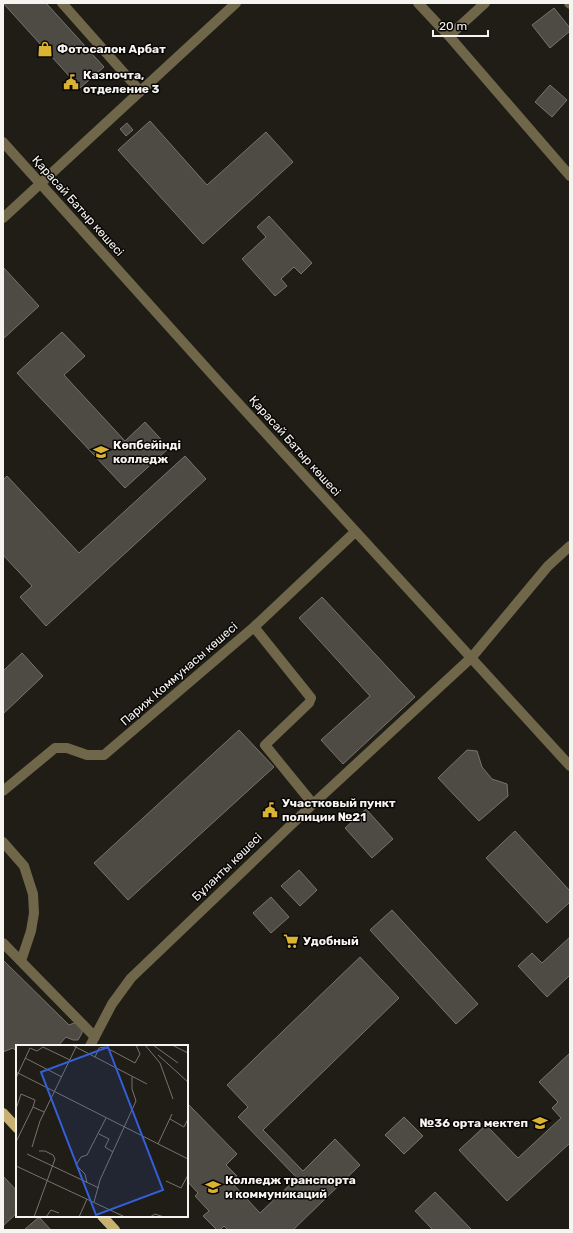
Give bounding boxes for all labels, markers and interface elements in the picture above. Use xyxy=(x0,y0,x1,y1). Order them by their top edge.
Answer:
scale bar xyxy=(433,12,488,38)
text: 20 m xyxy=(439,19,467,33)
shop icon: Фотосалон Арбат xyxy=(36,40,54,58)
place label: Фотосалон Арбат xyxy=(57,42,166,56)
place label: Казпочта, отделение 3 xyxy=(83,68,159,96)
public building icon: Казпочта, отделение 3 xyxy=(62,73,80,91)
street label: Қарасай Батыр көшесі xyxy=(29,153,127,259)
street label: Қарасай Батыр көшесі xyxy=(246,393,344,499)
place label: Көпбейінді колледж xyxy=(113,438,181,466)
school or university icon: Көпбейінді колледж xyxy=(92,443,110,461)
street label: Париж Коммунасы көшесі xyxy=(118,619,240,729)
place label: Участковый пункт полиции №21 xyxy=(282,796,396,824)
public building icon: Участковый пункт полиции №21 xyxy=(261,801,279,819)
street label: Бұланты көшесі xyxy=(189,830,265,904)
supermarket icon: Удобный xyxy=(282,932,300,950)
place label: Удобный xyxy=(303,934,359,948)
inset map xyxy=(16,1045,188,1217)
school or university icon: №36 орта мектеп xyxy=(531,1114,549,1132)
place label: №36 орта мектеп xyxy=(420,1116,528,1130)
place label: Колледж транспорта и коммуникаций xyxy=(225,1173,356,1201)
school or university icon: Колледж транспорта и коммуникаций xyxy=(204,1178,222,1196)

